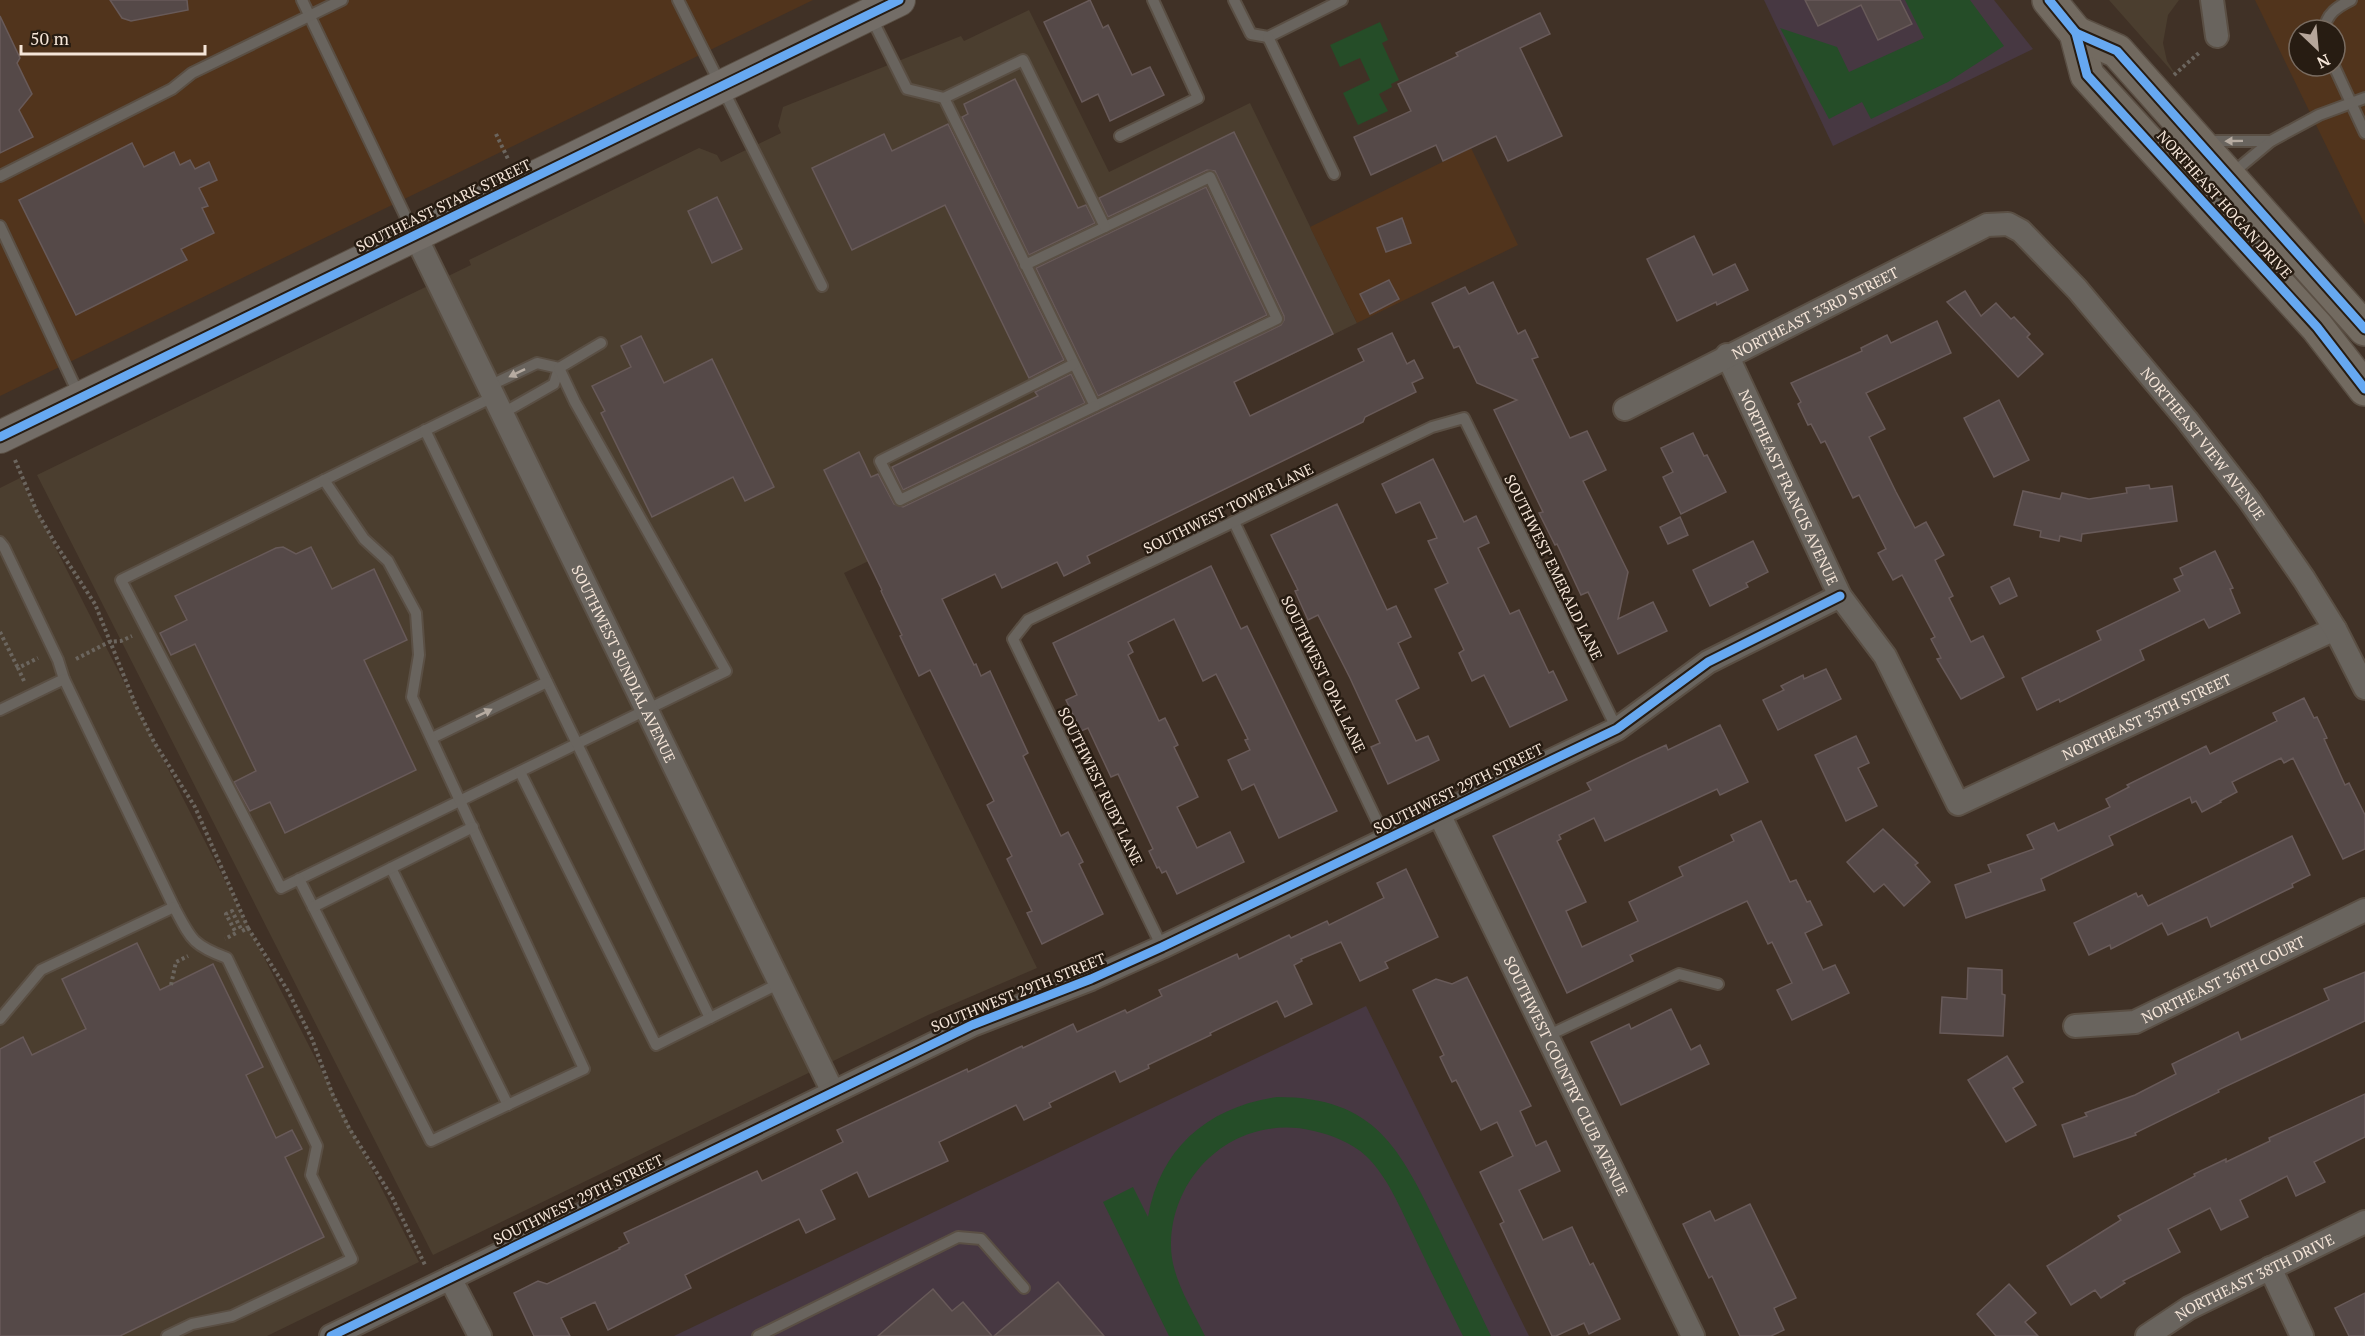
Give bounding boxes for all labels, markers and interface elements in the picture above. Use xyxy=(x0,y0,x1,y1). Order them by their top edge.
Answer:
scale bar xyxy=(21,18,206,56)
north arrow xyxy=(2287,18,2347,78)
text: 50 m xyxy=(30,26,70,50)
text: N xyxy=(2313,49,2334,74)
street label: NORTHEAST HOGAN DRIVE xyxy=(2153,126,2297,282)
one-way arrow xyxy=(2224,136,2243,146)
street label: SOUTHEAST STARK STREET xyxy=(352,154,534,256)
street label: NORTHEAST 33RD STREET xyxy=(1728,262,1902,363)
street label: NORTHEAST VIEW AVENUE xyxy=(2137,363,2270,524)
one-way arrow xyxy=(508,368,525,377)
street label: NORTHEAST FRANCIS AVENUE xyxy=(1735,386,1843,588)
street label: SOUTHWEST TOWER LANE xyxy=(1140,458,1316,558)
street label: SOUTHWEST EMERALD LANE xyxy=(1500,471,1608,663)
street label: SOUTHWEST SUNDIAL AVENUE xyxy=(567,562,681,766)
street label: SOUTHWEST OPAL LANE xyxy=(1277,592,1371,756)
street label: NORTHEAST 35TH STREET xyxy=(2059,669,2234,764)
street label: SOUTHWEST RUBY LANE xyxy=(1054,704,1148,868)
one-way arrow xyxy=(476,708,493,717)
street label: SOUTHWEST 29TH STREET xyxy=(1370,738,1546,838)
street label: NORTHEAST 36TH COURT xyxy=(2138,931,2308,1027)
street label: SOUTHWEST 29TH STREET xyxy=(928,948,1108,1036)
street label: SOUTHWEST COUNTRY CLUB AVENUE xyxy=(1500,953,1633,1199)
street label: SOUTHWEST 29TH STREET xyxy=(490,1149,666,1249)
street label: NORTHEAST 38TH DRIVE xyxy=(2171,1229,2337,1325)

